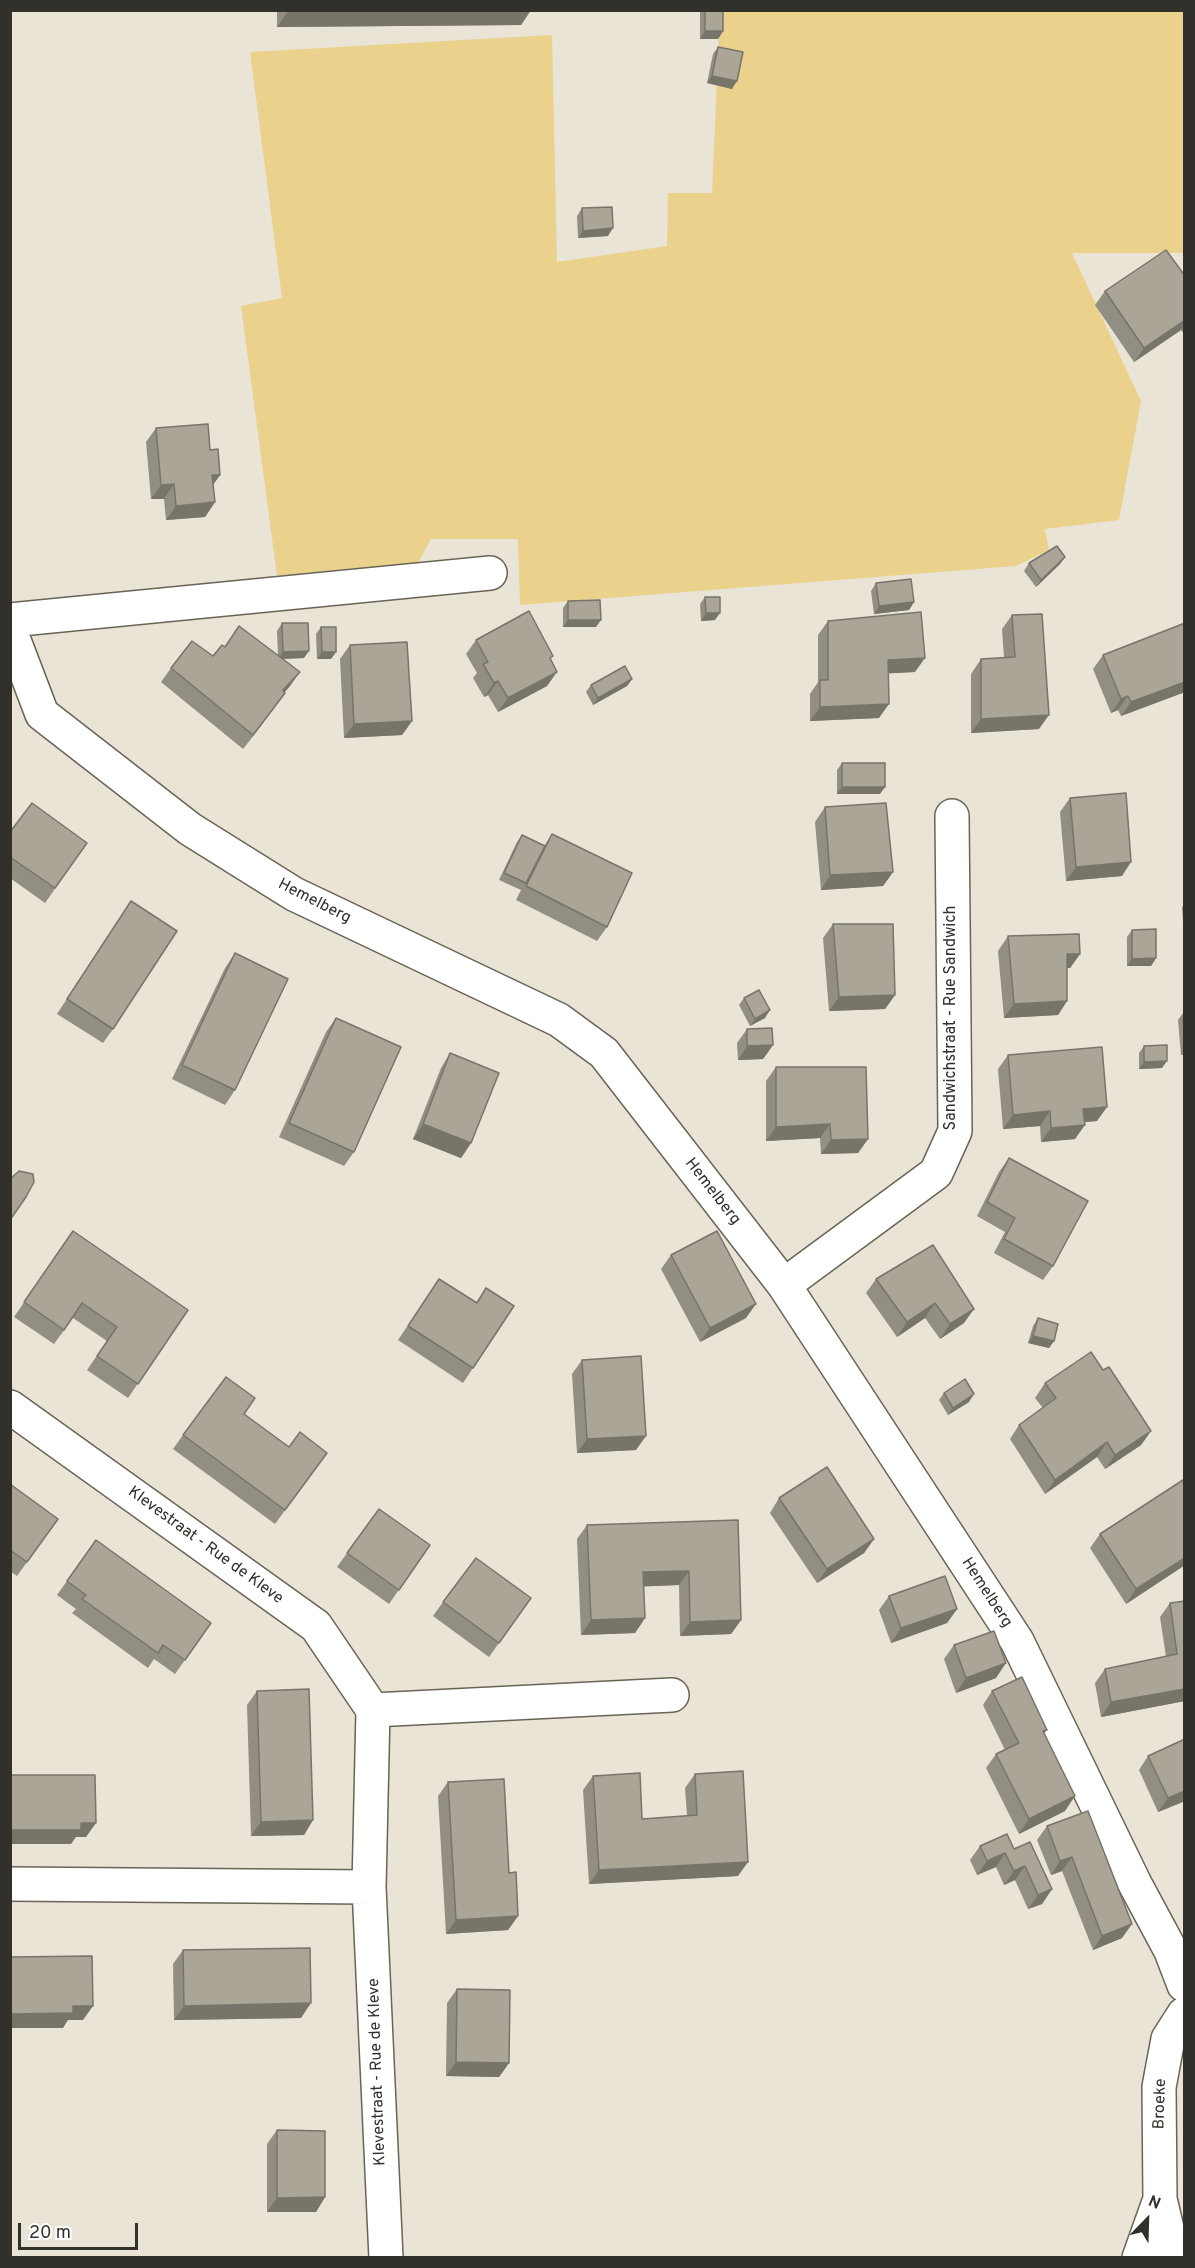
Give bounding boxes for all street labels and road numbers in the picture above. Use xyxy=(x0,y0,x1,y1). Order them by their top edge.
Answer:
street label: Hemelberg xyxy=(274,875,354,929)
street label: Sandwichstraat - Rue Sandwich xyxy=(942,906,962,1130)
street label: Hemelberg xyxy=(680,1155,744,1229)
street label: Klevestraat - Rue de Kleve xyxy=(123,1483,287,1609)
street label: Hemelberg xyxy=(956,1554,1016,1632)
street label: Klevestraat - Rue de Kleve xyxy=(365,1978,391,2166)
street label: Broeke xyxy=(1151,2078,1171,2130)

